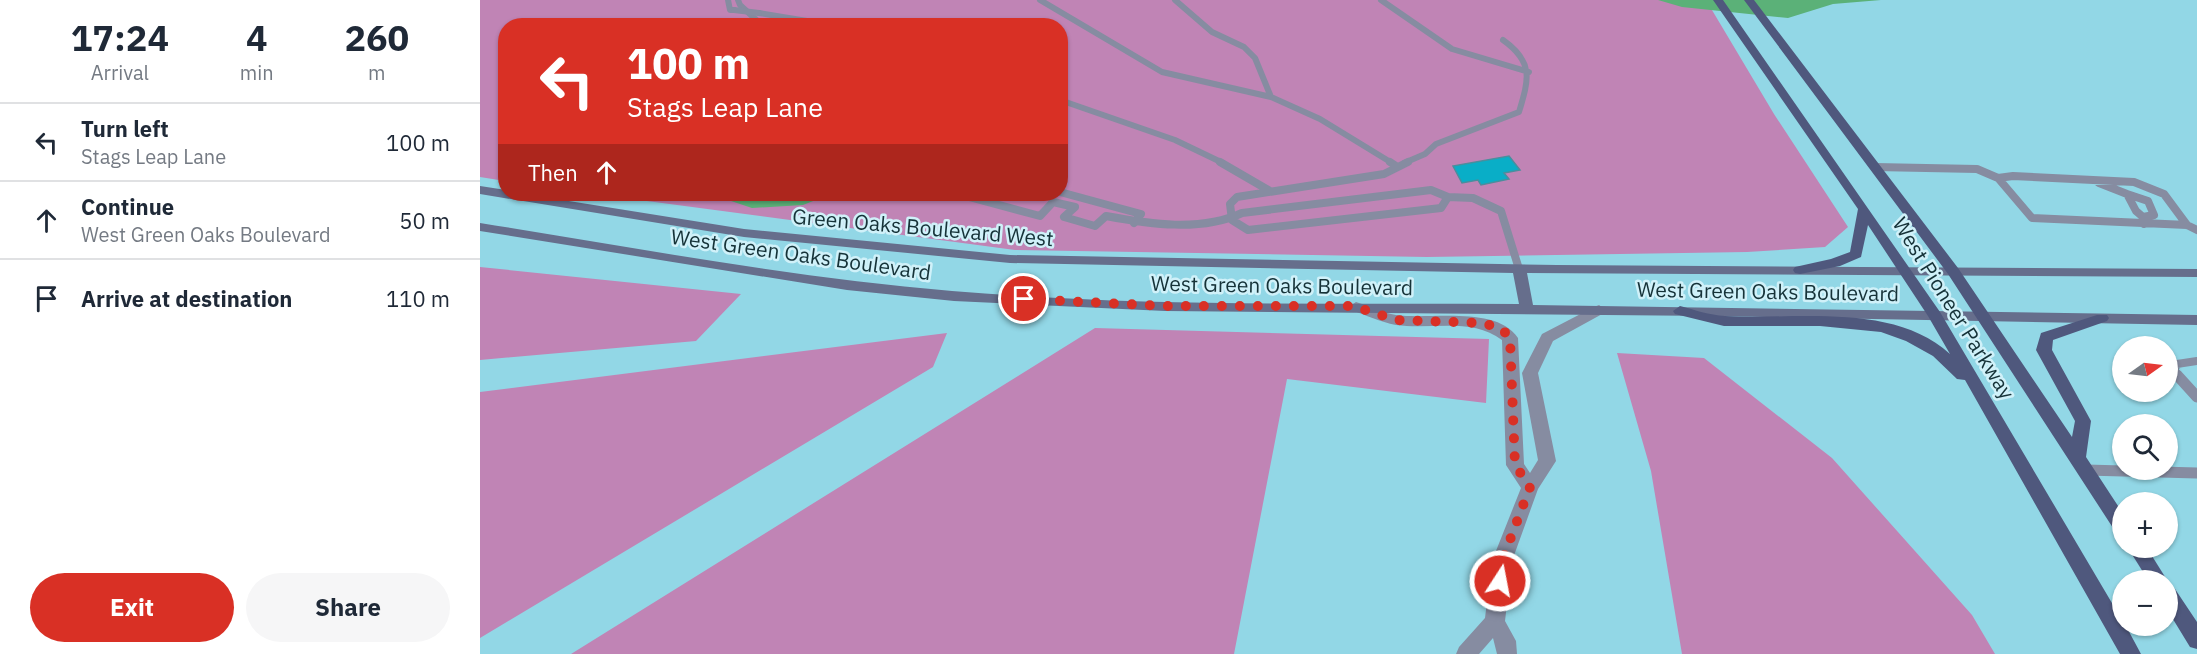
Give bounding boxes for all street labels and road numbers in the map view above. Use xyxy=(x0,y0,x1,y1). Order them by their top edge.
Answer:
street label: Green Oaks Boulevard West xyxy=(791,202,1055,252)
street label: West Pioneer Parkway xyxy=(1887,212,2022,405)
street label: West Green Oaks Boulevard xyxy=(669,222,933,286)
street label: West Green Oaks Boulevard xyxy=(1151,269,1413,301)
street label: West Green Oaks Boulevard xyxy=(1637,275,1899,307)

